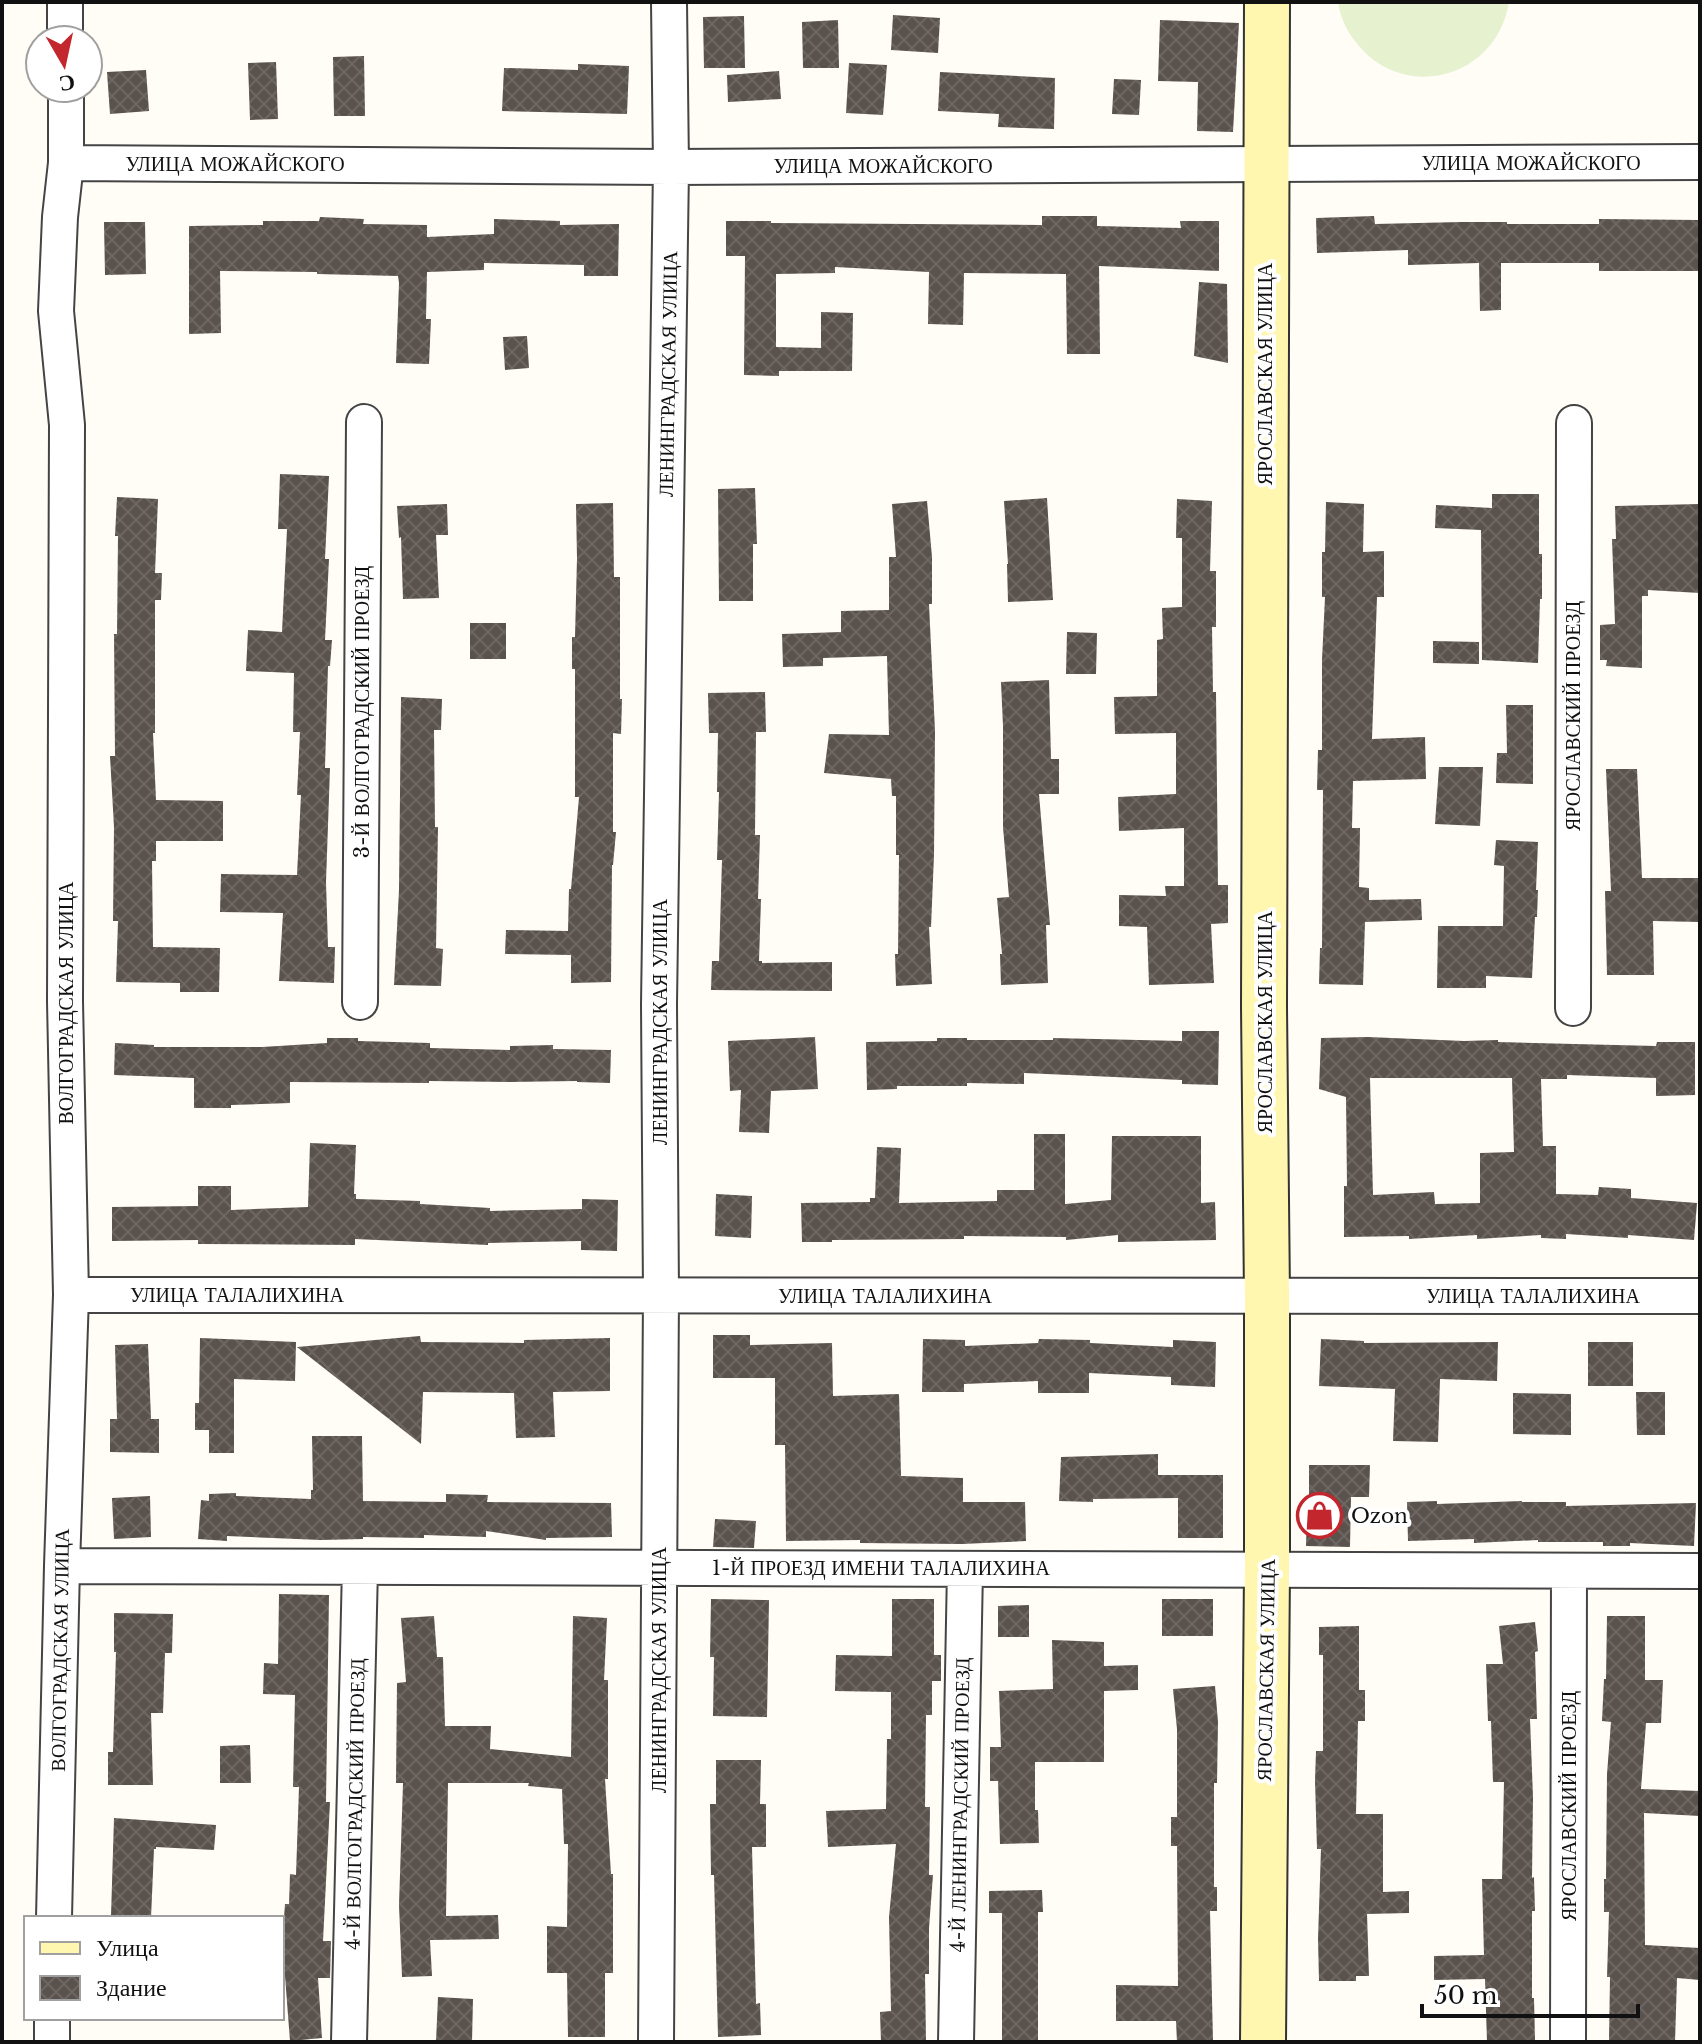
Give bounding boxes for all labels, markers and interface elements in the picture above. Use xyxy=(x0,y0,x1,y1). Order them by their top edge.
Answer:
north arrow xyxy=(24,24,104,104)
text: С xyxy=(57,69,77,98)
street label: УЛИЦА МОЖАЙСКОГО xyxy=(1421,151,1641,175)
street label: УЛИЦА МОЖАЙСКОГО xyxy=(125,152,345,176)
street label: УЛИЦА МОЖАЙСКОГО xyxy=(773,154,993,178)
street label: ЛЕНИНГРАДСКАЯ УЛИЦА xyxy=(654,250,682,497)
street label: ЯРОСЛАВСКАЯ УЛИЦА xyxy=(1253,262,1277,485)
street label: 3-Й ВОЛГОГРАДСКИЙ ПРОЕЗД xyxy=(350,566,374,858)
street label: ЯРОСЛАВСКИЙ ПРОЕЗД xyxy=(1561,601,1585,831)
street label: ВОЛГОГРАДСКАЯ УЛИЦА xyxy=(54,881,78,1125)
street label: ЛЕНИНГРАДСКАЯ УЛИЦА xyxy=(648,898,672,1145)
street label: ЯРОСЛАВСКАЯ УЛИЦА xyxy=(1253,910,1277,1133)
street label: УЛИЦА ТАЛАЛИХИНА xyxy=(130,1283,345,1307)
street label: УЛИЦА ТАЛАЛИХИНА xyxy=(778,1284,993,1308)
street label: УЛИЦА ТАЛАЛИХИНА xyxy=(1426,1284,1641,1308)
shop icon: Ozon xyxy=(1296,1492,1344,1540)
place label: Ozon xyxy=(1351,1504,1408,1528)
street label: ВОЛГОГРАДСКАЯ УЛИЦА xyxy=(46,1528,74,1772)
street label: ЛЕНИНГРАДСКАЯ УЛИЦА xyxy=(647,1546,671,1793)
street label: 1-Й ПРОЕЗД ИМЕНИ ТАЛАЛИХИНА xyxy=(712,1556,1050,1580)
street label: ЯРОСЛАВСКАЯ УЛИЦА xyxy=(1252,1558,1280,1781)
street label: 4-Й ЛЕНИНГРАДСКИЙ ПРОЕЗД xyxy=(945,1657,975,1953)
street label: 4-Й ВОЛГОГРАДСКИЙ ПРОЕЗД xyxy=(340,1658,370,1950)
street label: ЯРОСЛАВСКИЙ ПРОЕЗД xyxy=(1557,1691,1581,1921)
legend xyxy=(24,1916,284,2020)
text: Улица xyxy=(96,1933,159,1962)
scale bar xyxy=(1422,1968,1638,2018)
text: Здание xyxy=(96,1973,167,2002)
text: 50 m xyxy=(1434,1981,1498,2010)

